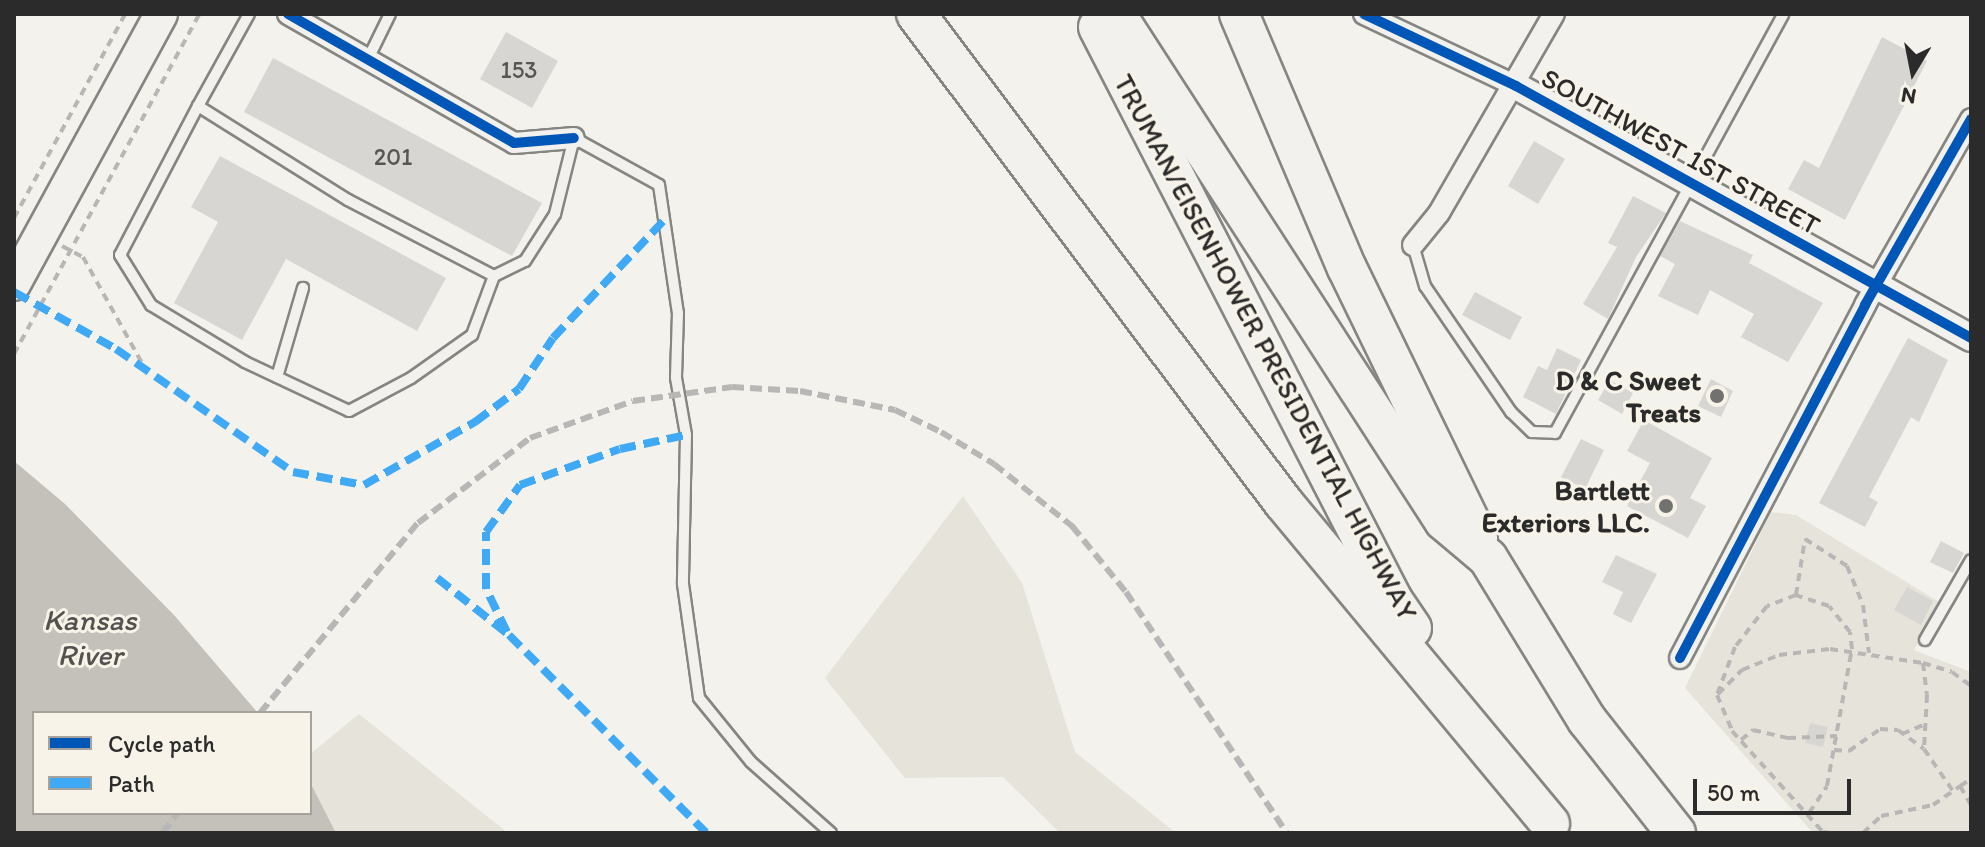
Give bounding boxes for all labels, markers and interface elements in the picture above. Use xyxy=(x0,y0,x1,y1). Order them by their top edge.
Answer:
north arrow xyxy=(1873,32,1953,112)
house number: 153 xyxy=(501,56,537,84)
street label: SOUTHWEST 1ST STREET xyxy=(1536,60,1826,242)
street label: TRUMAN/EISENHOWER PRESIDENTIAL HIGHWAY xyxy=(1107,68,1425,626)
text: N xyxy=(1899,82,1918,111)
house number: 201 xyxy=(374,143,412,171)
place label: D & C Sweet Treats xyxy=(1556,363,1701,429)
marker: D & C Sweet Treats xyxy=(1708,387,1726,405)
place label: Bartlett Exteriors LLC. xyxy=(1482,473,1650,539)
marker: Bartlett Exteriors LLC. xyxy=(1657,497,1675,515)
water label: Kansas River xyxy=(43,602,137,672)
legend xyxy=(32,711,312,815)
text: Cycle path xyxy=(108,729,215,758)
scale bar xyxy=(1697,763,1855,813)
text: Path xyxy=(108,769,155,798)
text: 50 m xyxy=(1707,778,1760,807)

